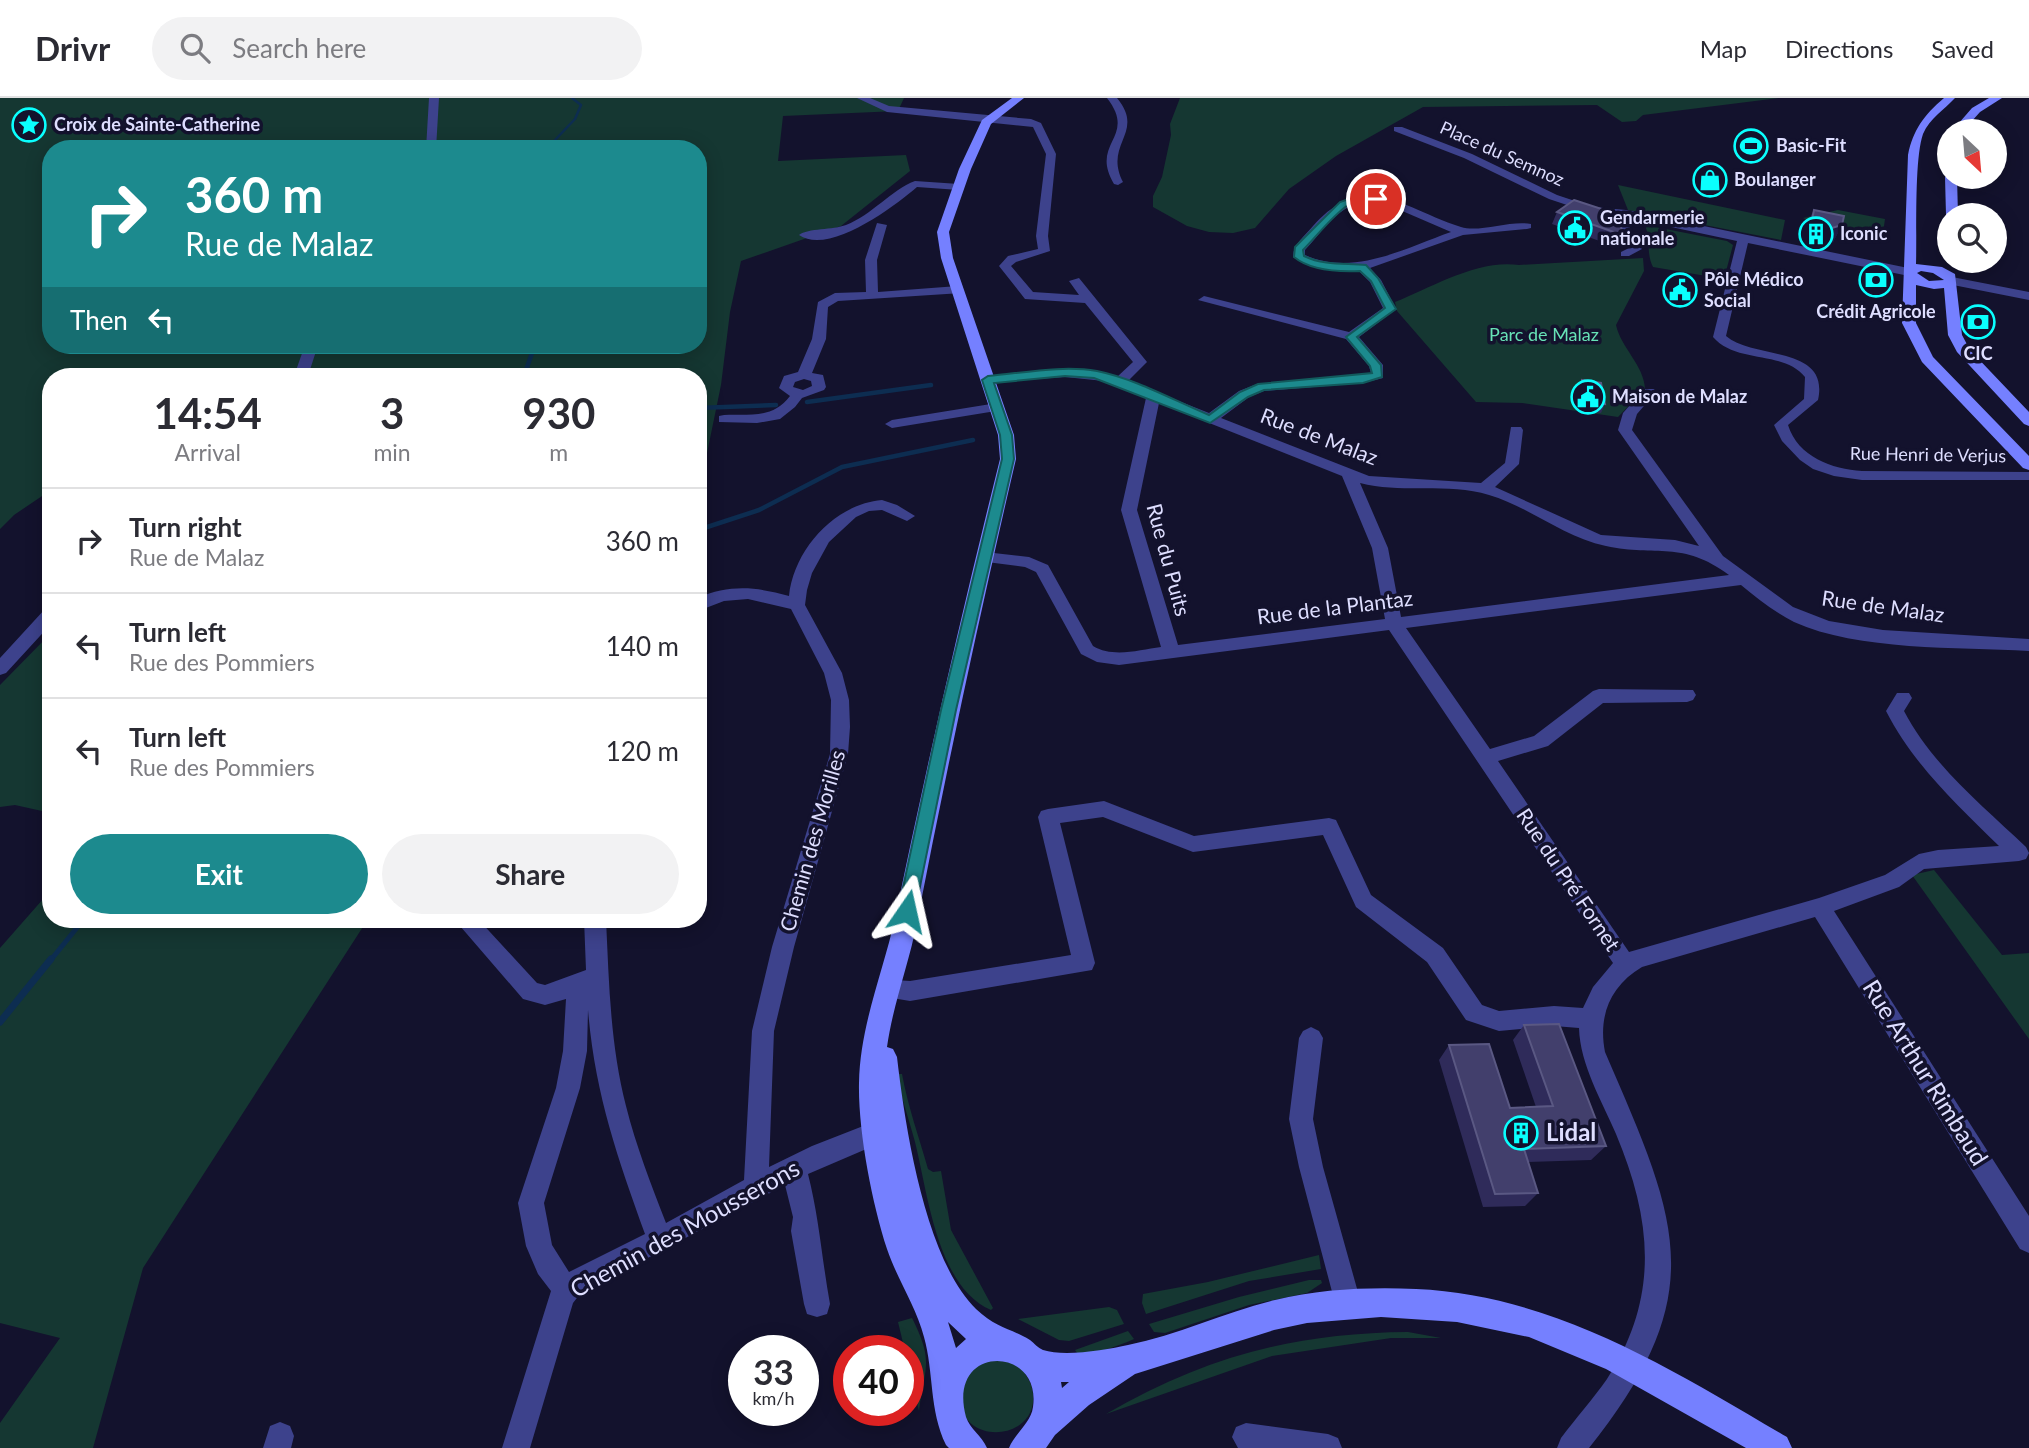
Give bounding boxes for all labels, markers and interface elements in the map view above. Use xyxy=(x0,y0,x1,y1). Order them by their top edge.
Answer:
search box xyxy=(152,17,642,80)
text: Drivr xyxy=(35,28,110,68)
icon: search xyxy=(176,29,214,67)
text: Search here xyxy=(232,32,366,64)
text: Map xyxy=(1700,34,1747,63)
text: Directions xyxy=(1785,34,1893,63)
text: Saved xyxy=(1931,34,1994,63)
place icon: Croix de Sainte-Catherine xyxy=(10,106,48,144)
place label: Croix de Sainte-Catherine xyxy=(54,113,260,135)
street label: Place du Semnoz xyxy=(1437,116,1568,190)
north arrow xyxy=(1937,119,2007,189)
map controls xyxy=(1937,119,2007,273)
sports icon: Basic-Fit xyxy=(1732,127,1770,165)
place label: Basic-Fit xyxy=(1776,134,1846,156)
shop icon: Boulanger xyxy=(1691,161,1729,199)
text: 360 m xyxy=(185,165,323,223)
icon: right xyxy=(70,168,161,259)
place label: Boulanger xyxy=(1734,168,1816,190)
pin xyxy=(1346,169,1406,229)
icon: arrive xyxy=(1357,180,1395,218)
button: search xyxy=(1937,203,2007,273)
place label: Gendarmerie nationale xyxy=(1600,206,1705,249)
public building icon: Gendarmerie nationale xyxy=(1556,209,1594,247)
building icon: Iconic xyxy=(1797,215,1835,253)
place label: Iconic xyxy=(1840,222,1888,244)
text: Rue de Malaz xyxy=(185,224,373,263)
bank icon: Crédit Agricole xyxy=(1857,261,1895,299)
place label: Pôle Médico Social xyxy=(1704,268,1804,311)
public building icon: Pôle Médico Social xyxy=(1661,271,1699,309)
place label: Crédit Agricole xyxy=(1816,300,1936,322)
icon: left xyxy=(142,301,180,339)
bank icon: CIC xyxy=(1959,303,1997,341)
text: Then xyxy=(70,304,128,336)
park label: Parc de Malaz xyxy=(1489,323,1599,345)
place label: CIC xyxy=(1963,342,1993,364)
public building icon: Maison de Malaz xyxy=(1569,378,1607,416)
place label: Maison de Malaz xyxy=(1612,385,1747,407)
text: 14:54 xyxy=(154,388,262,438)
text: 3 xyxy=(380,388,404,438)
text: 930 xyxy=(522,388,595,438)
street label: Rue de Malaz xyxy=(1257,402,1382,469)
text: Arrival xyxy=(175,438,241,466)
text: min xyxy=(373,438,411,466)
text: m xyxy=(549,438,568,466)
street label: Rue Henri de Verjus xyxy=(1850,442,2006,466)
street label: Rue du Puits xyxy=(1142,501,1196,619)
text: Turn right xyxy=(129,511,242,543)
icon: right xyxy=(70,522,108,560)
text: 360 m xyxy=(606,525,679,557)
text: Rue de Malaz xyxy=(129,543,264,571)
street label: Rue de la Plantaz xyxy=(1255,585,1414,628)
street label: Rue de Malaz xyxy=(1820,585,1946,626)
text: Turn left xyxy=(129,616,226,648)
icon: left xyxy=(70,627,108,665)
text: 140 m xyxy=(606,630,679,662)
text: Rue des Pommiers xyxy=(129,648,315,676)
text: Turn left xyxy=(129,721,226,753)
icon: left xyxy=(70,732,108,770)
text: 120 m xyxy=(606,735,679,767)
street label: Chemin des Morilles xyxy=(774,747,849,934)
text: Rue des Pommiers xyxy=(129,753,315,781)
street label: Rue du Pré Fornet xyxy=(1512,803,1626,956)
button: Exit xyxy=(70,834,368,914)
button: Share xyxy=(382,834,679,914)
position arrow xyxy=(870,874,944,948)
street label: Rue Arthur Rimbaud xyxy=(1857,974,1995,1170)
building icon: Lidal xyxy=(1502,1114,1540,1152)
place label: Lidal xyxy=(1546,1117,1596,1146)
street label: Chemin des Mousserons xyxy=(565,1153,804,1303)
speed limit sign: 40 xyxy=(833,1335,924,1426)
text: 33 xyxy=(753,1350,794,1392)
text: km/h xyxy=(752,1387,795,1409)

